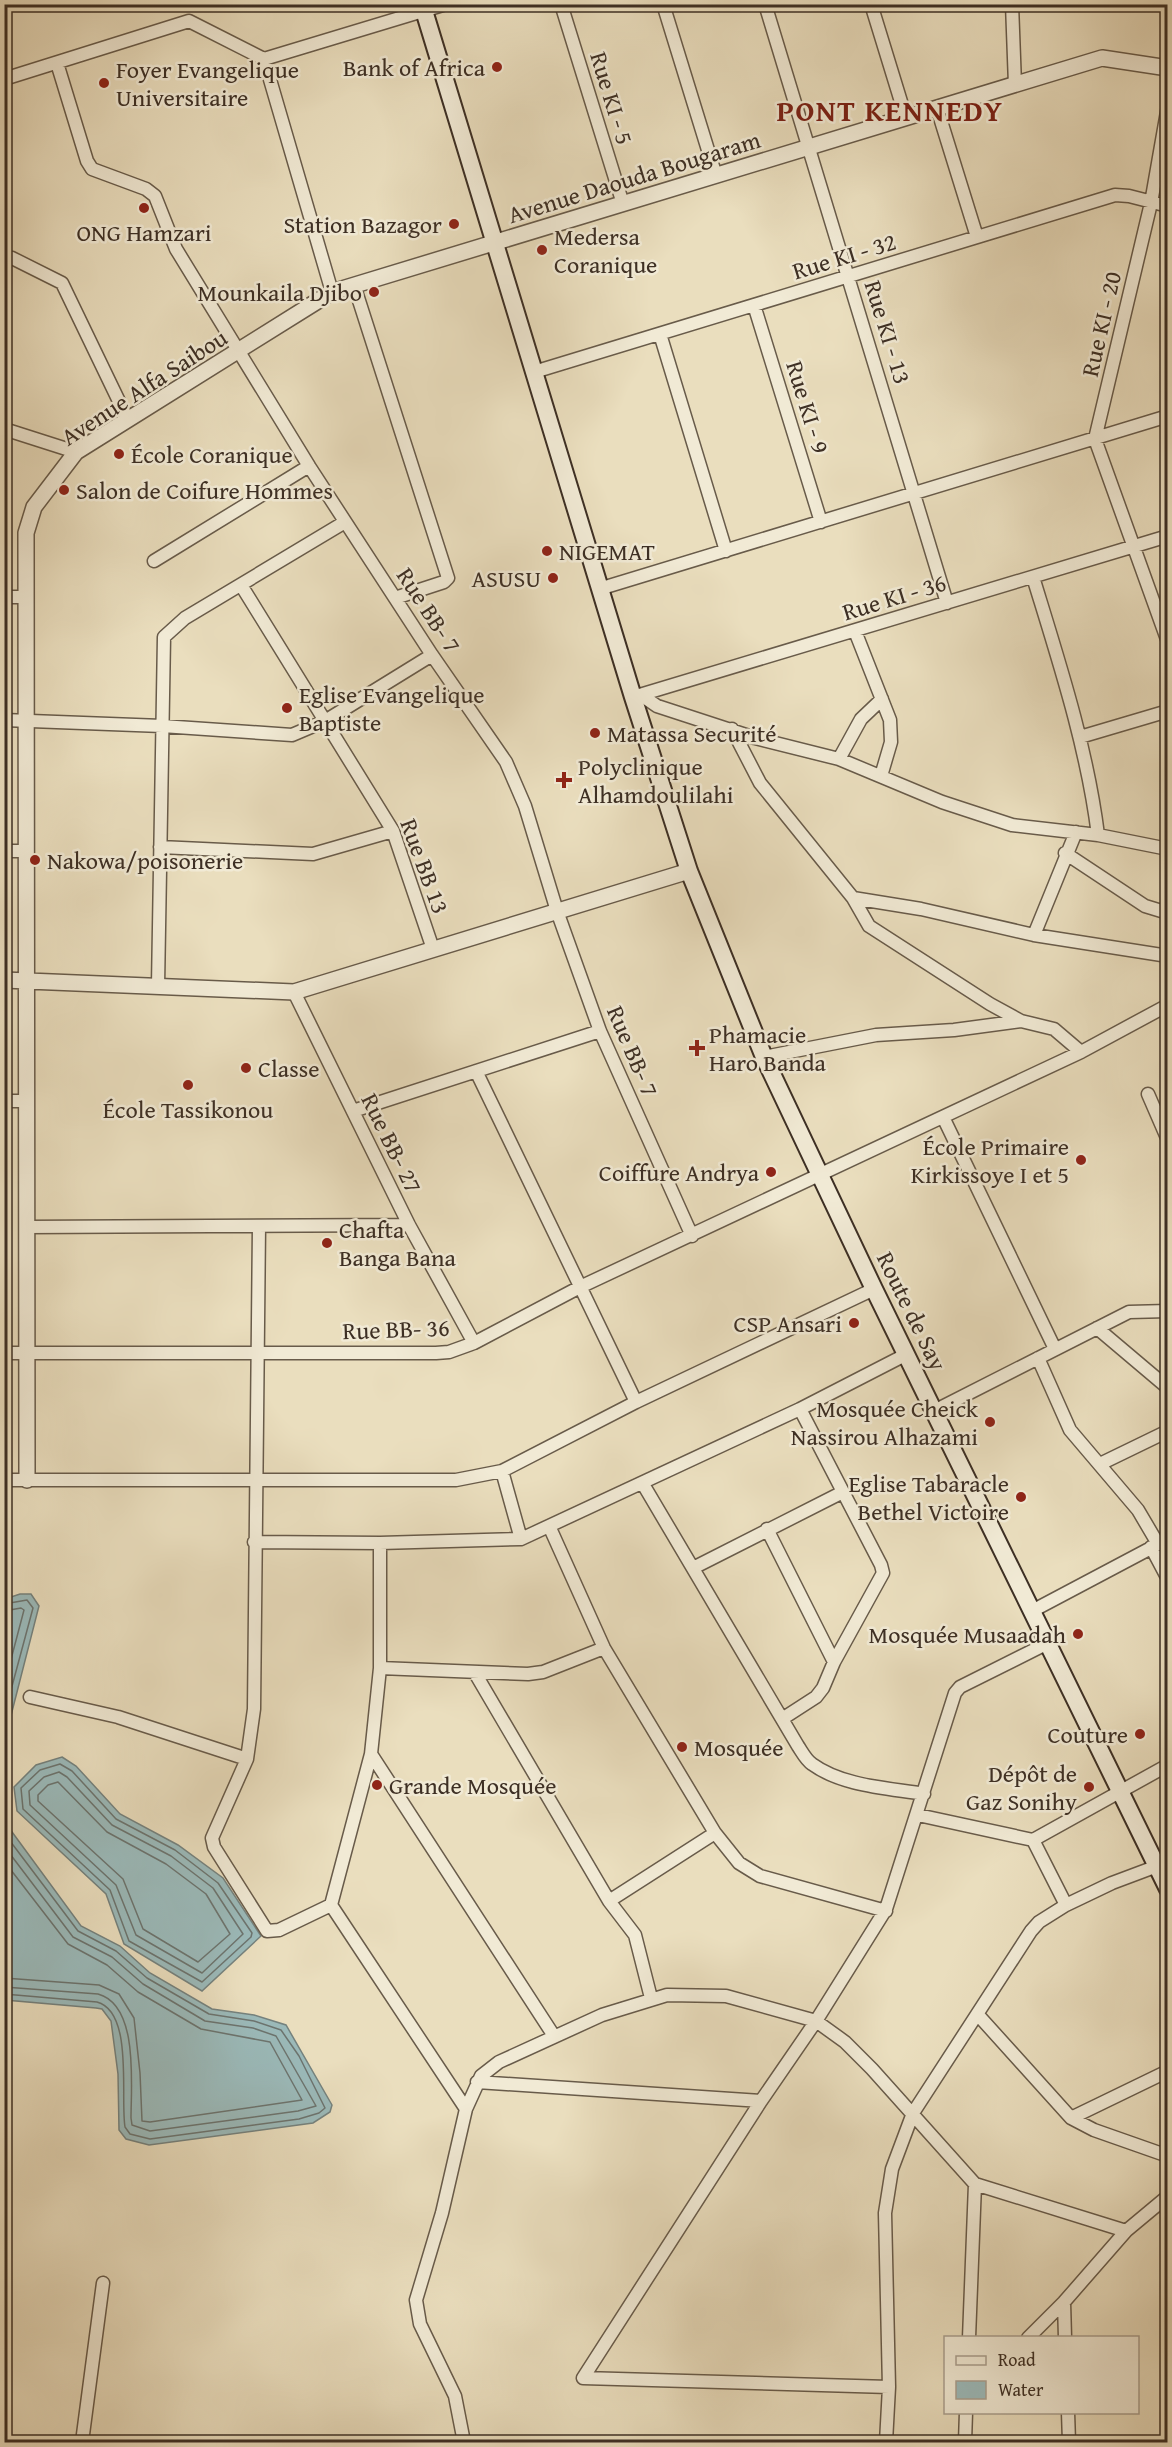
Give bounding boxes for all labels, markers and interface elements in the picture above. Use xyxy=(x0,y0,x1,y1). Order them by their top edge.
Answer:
street label: Rue KI - 5 xyxy=(581,47,643,149)
place label: Bank of Africa xyxy=(343,50,486,85)
place label: Foyer Evangelique Universitaire xyxy=(116,52,299,115)
marker: Bank of Africa xyxy=(490,60,504,74)
marker: Foyer Evangelique Universitaire xyxy=(97,76,111,90)
district label: PONT KENNEDY xyxy=(776,88,1004,132)
street label: Avenue Daouda Bougaram xyxy=(503,122,765,232)
marker: ONG Hamzari xyxy=(137,201,151,215)
place label: Station Bazagor xyxy=(283,207,442,242)
place label: ONG Hamzari xyxy=(76,215,212,250)
marker: Station Bazagor xyxy=(447,217,461,231)
place label: Medersa Coranique xyxy=(554,219,657,282)
street label: Rue KI - 32 xyxy=(788,224,900,288)
marker: Medersa Coranique xyxy=(535,243,549,257)
street label: Rue KI - 20 xyxy=(1072,268,1130,380)
place label: Mounkaila Djibo xyxy=(198,275,362,310)
street label: Rue KI - 13 xyxy=(856,276,920,388)
marker: Mounkaila Djibo xyxy=(367,285,381,299)
street label: Avenue Alfa Saibou xyxy=(54,320,234,454)
street label: Rue KI - 9 xyxy=(777,356,839,458)
place label: École Coranique xyxy=(131,437,293,472)
marker: École Coranique xyxy=(112,447,126,461)
place label: Salon de Coifure Hommes xyxy=(76,473,333,508)
marker: Salon de Coifure Hommes xyxy=(57,483,71,497)
place label: NIGEMAT xyxy=(559,534,655,569)
marker: NIGEMAT xyxy=(540,544,554,558)
street label: Rue BB- 7 xyxy=(388,560,470,660)
place label: ASUSU xyxy=(471,561,541,596)
street label: Rue KI - 36 xyxy=(838,565,950,629)
marker: ASUSU xyxy=(546,571,560,585)
place label: Eglise Evangelique Baptiste xyxy=(299,677,485,740)
marker: Eglise Evangelique Baptiste xyxy=(280,701,294,715)
place label: Matassa Securité xyxy=(607,716,777,751)
marker: Matassa Securité xyxy=(588,726,602,740)
place label: Polyclinique Alhamdoulilahi xyxy=(578,749,734,812)
marker: Polyclinique Alhamdoulilahi xyxy=(555,771,573,789)
street label: Rue BB 13 xyxy=(392,814,458,918)
place label: Nakowa/poisonerie xyxy=(47,843,243,878)
marker: Nakowa/poisonerie xyxy=(28,853,42,867)
street label: Rue BB- 7 xyxy=(598,1000,668,1102)
place label: Phamacie Haro Banda xyxy=(709,1017,827,1080)
marker: Phamacie Haro Banda xyxy=(690,1041,704,1055)
place label: Classe xyxy=(258,1051,319,1086)
marker: Classe xyxy=(239,1061,253,1075)
marker: École Tassikonou xyxy=(181,1078,195,1092)
street label: Rue BB- 27 xyxy=(353,1087,431,1199)
place label: École Tassikonou xyxy=(103,1092,273,1127)
place label: École Primaire Kirkissoye I et 5 xyxy=(911,1129,1069,1192)
marker: École Primaire Kirkissoye I et 5 xyxy=(1074,1153,1088,1167)
place label: Coiffure Andrya xyxy=(599,1155,760,1190)
marker: Coiffure Andrya xyxy=(764,1165,778,1179)
place label: Chafta Banga Bana xyxy=(339,1212,456,1275)
marker: Chafta Banga Bana xyxy=(320,1236,334,1250)
street label: Route de Say xyxy=(868,1246,956,1376)
place label: CSP Ansari xyxy=(734,1306,842,1341)
street label: Rue BB- 36 xyxy=(342,1310,450,1348)
marker: CSP Ansari xyxy=(847,1316,861,1330)
place label: Mosquée Cheick Nassirou Alhazami xyxy=(791,1391,979,1454)
marker: Mosquée Cheick Nassirou Alhazami xyxy=(983,1415,997,1429)
place label: Eglise Tabaracle Bethel Victoire xyxy=(848,1466,1009,1529)
marker: Eglise Tabaracle Bethel Victoire xyxy=(1014,1490,1028,1504)
place label: Mosquée Musaadah xyxy=(869,1617,1067,1652)
marker: Mosquée Musaadah xyxy=(1071,1627,1085,1641)
place label: Couture xyxy=(1047,1717,1128,1752)
marker: Couture xyxy=(1133,1727,1147,1741)
place label: Mosquée xyxy=(694,1730,784,1765)
marker: Mosquée xyxy=(675,1740,689,1754)
place label: Dépôt de Gaz Sonihy xyxy=(966,1756,1077,1819)
place label: Grande Mosquée xyxy=(389,1768,557,1803)
marker: Grande Mosquée xyxy=(370,1778,384,1792)
marker: Dépôt de Gaz Sonihy xyxy=(1082,1780,1096,1794)
legend xyxy=(944,2336,1139,2414)
text: Road xyxy=(998,2346,1036,2373)
text: Water xyxy=(998,2376,1044,2403)

